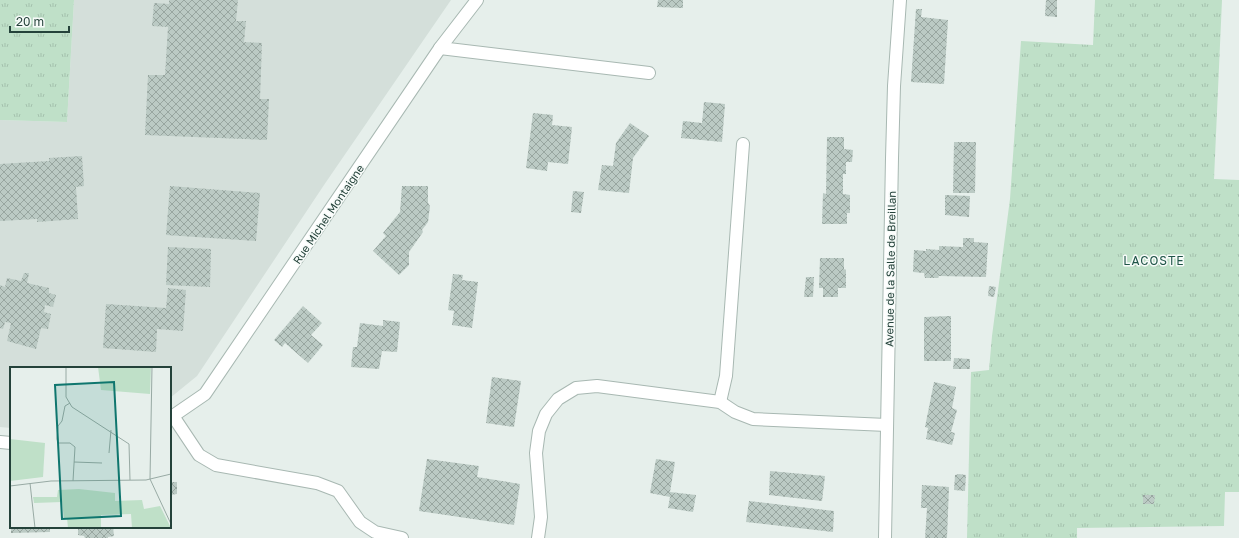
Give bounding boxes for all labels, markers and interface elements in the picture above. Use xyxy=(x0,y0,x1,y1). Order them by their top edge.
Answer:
scale bar xyxy=(10,8,69,34)
text: 20 m xyxy=(16,14,44,29)
street label: Rue Michel Montaigne xyxy=(290,162,366,266)
street label: Avenue de la Salle de Breillan xyxy=(882,191,898,347)
district label: LACOSTE xyxy=(1123,253,1185,268)
inset map xyxy=(10,367,171,528)

